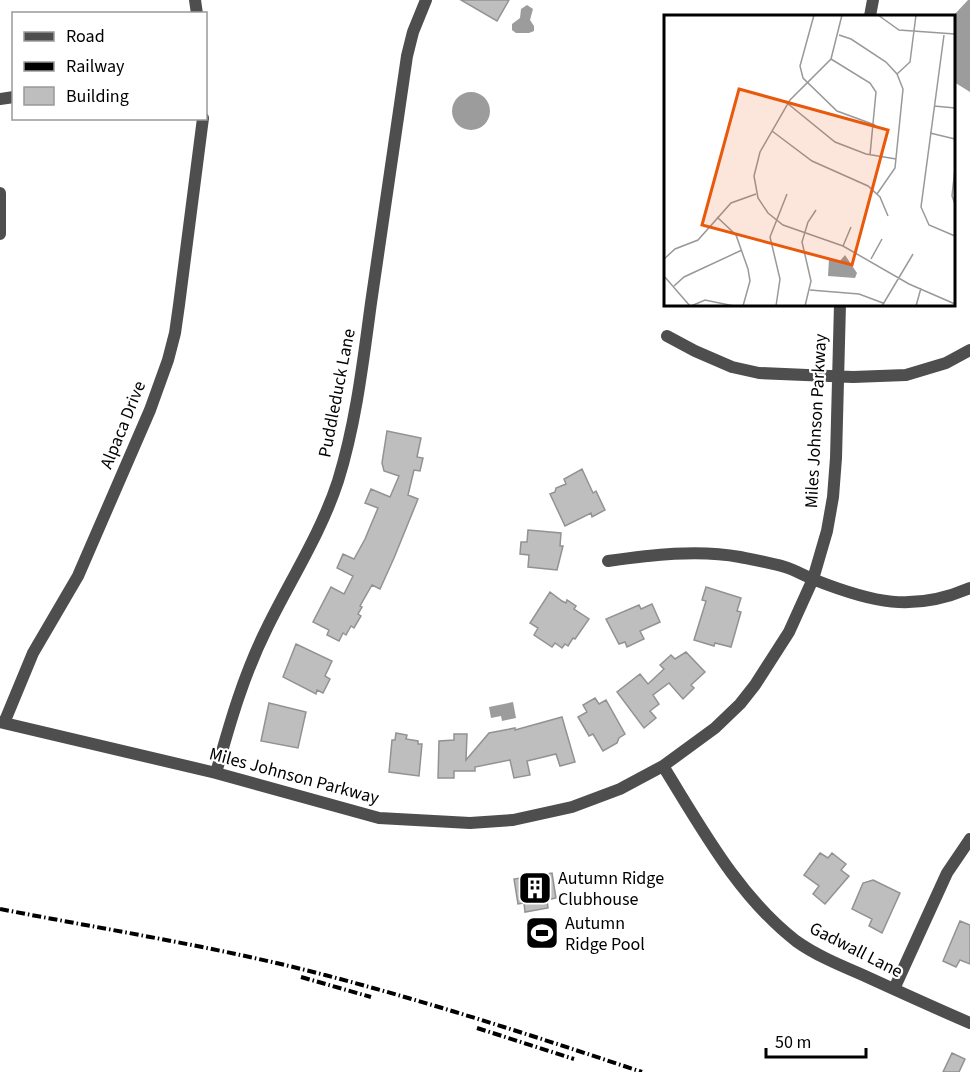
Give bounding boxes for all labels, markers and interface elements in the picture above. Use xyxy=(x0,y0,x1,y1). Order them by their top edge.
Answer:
legend xyxy=(12,12,207,120)
inset map xyxy=(664,15,955,306)
text: Road xyxy=(66,24,105,49)
text: Railway xyxy=(66,54,125,79)
text: Building xyxy=(66,84,129,109)
street label: Puddleduck Lane xyxy=(312,326,362,459)
street label: Miles Johnson Parkway xyxy=(799,332,833,509)
street label: Alpaca Drive xyxy=(94,377,152,473)
street label: Miles Johnson Parkway xyxy=(206,741,382,811)
place label: Autumn Ridge Clubhouse xyxy=(558,866,664,912)
building icon: Autumn Ridge Clubhouse xyxy=(517,870,553,906)
place label: Autumn Ridge Pool xyxy=(565,911,645,957)
sports icon: Autumn Ridge Pool xyxy=(524,915,560,951)
street label: Gadwall Lane xyxy=(805,916,907,984)
scale bar xyxy=(766,1021,866,1059)
text: 50 m xyxy=(775,1030,811,1055)

